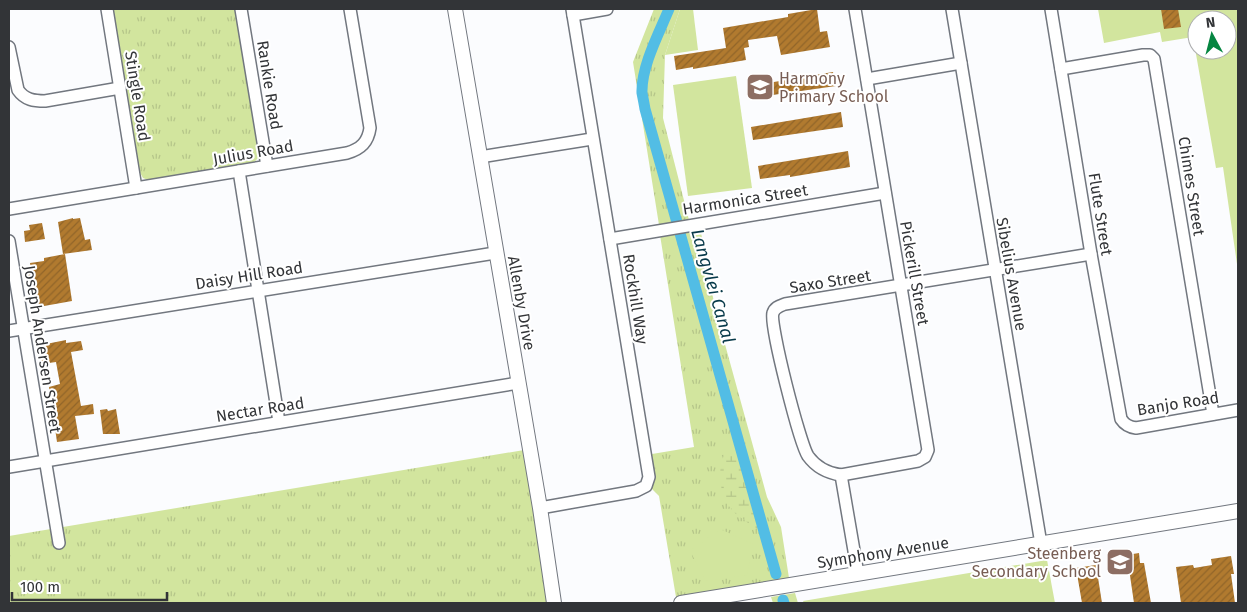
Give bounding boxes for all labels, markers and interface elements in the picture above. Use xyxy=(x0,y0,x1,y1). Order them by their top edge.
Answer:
north arrow xyxy=(1187,10,1237,60)
text: N xyxy=(1205,14,1216,32)
street label: Rankie Road xyxy=(253,39,286,131)
street label: Stingle Road xyxy=(121,50,154,143)
place label: Harmony Primary School xyxy=(779,69,889,106)
school or university icon: Harmony Primary School xyxy=(745,72,775,102)
street label: Chimes Street xyxy=(1174,135,1209,237)
street label: Julius Road xyxy=(211,136,295,169)
street label: Flute Street xyxy=(1085,171,1116,257)
street label: Harmonica Street xyxy=(681,180,809,219)
street label: Sibelius Avenue xyxy=(992,216,1031,332)
street label: Pickerill Street xyxy=(896,219,933,327)
water label: Langvlei Canal xyxy=(686,226,740,346)
street label: Rockhill Way xyxy=(619,253,652,346)
street label: Allenby Drive xyxy=(504,254,539,352)
street label: Daisy Hill Road xyxy=(194,258,304,293)
street label: Joseph Andersen Street xyxy=(20,264,65,434)
street label: Saxo Street xyxy=(788,266,872,297)
street label: Banjo Road xyxy=(1136,388,1220,419)
street label: Nectar Road xyxy=(215,393,306,426)
street label: Symphony Avenue xyxy=(816,533,950,572)
place label: Steenberg Secondary School xyxy=(972,544,1102,581)
school or university icon: Steenberg Secondary School xyxy=(1105,547,1135,577)
scale bar xyxy=(12,570,168,602)
text: 100 m xyxy=(20,578,60,596)

